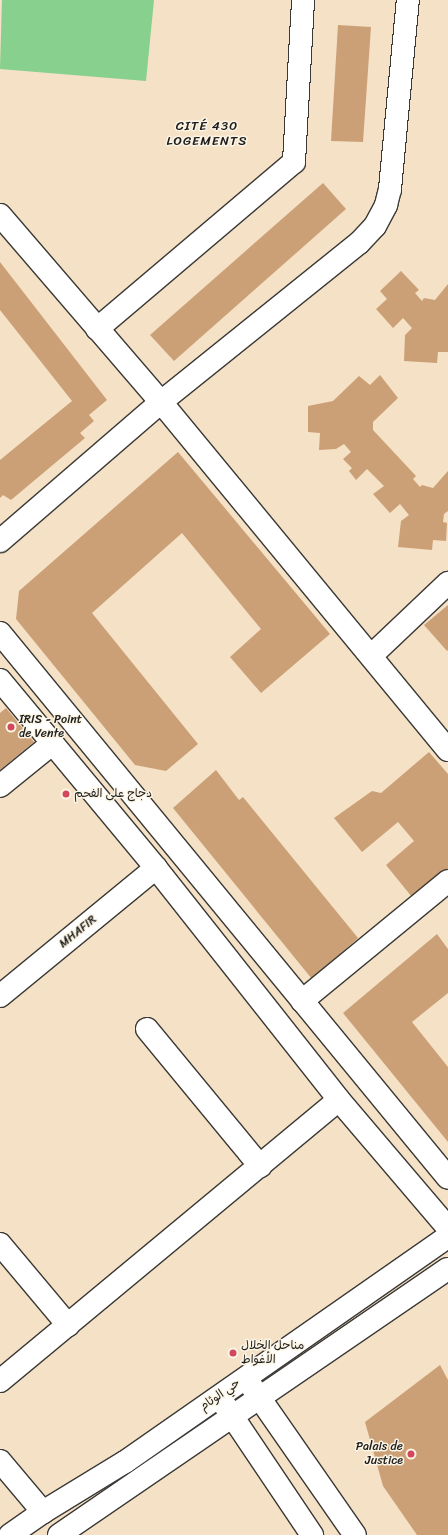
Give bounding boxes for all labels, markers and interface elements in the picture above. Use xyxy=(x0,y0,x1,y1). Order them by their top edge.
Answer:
district label: CITÉ 430 LOGEMENTS xyxy=(167,119,247,150)
place label: IRIS - Point de Vente xyxy=(19,713,82,741)
marker: IRIS - Point de Vente xyxy=(6,722,16,732)
place label: دجاج على الفحم xyxy=(74,787,152,801)
marker: دجاج على الفحم xyxy=(61,789,71,799)
street label: MHAFIR xyxy=(56,913,100,951)
place label: مناحل الخلال الأغواط xyxy=(241,1339,304,1367)
marker: مناحل الخلال الأغواط xyxy=(228,1348,238,1358)
street label: حي الوئام xyxy=(197,1376,243,1414)
place label: Palais de Justice xyxy=(356,1440,403,1468)
marker: Palais de Justice xyxy=(406,1449,416,1459)

